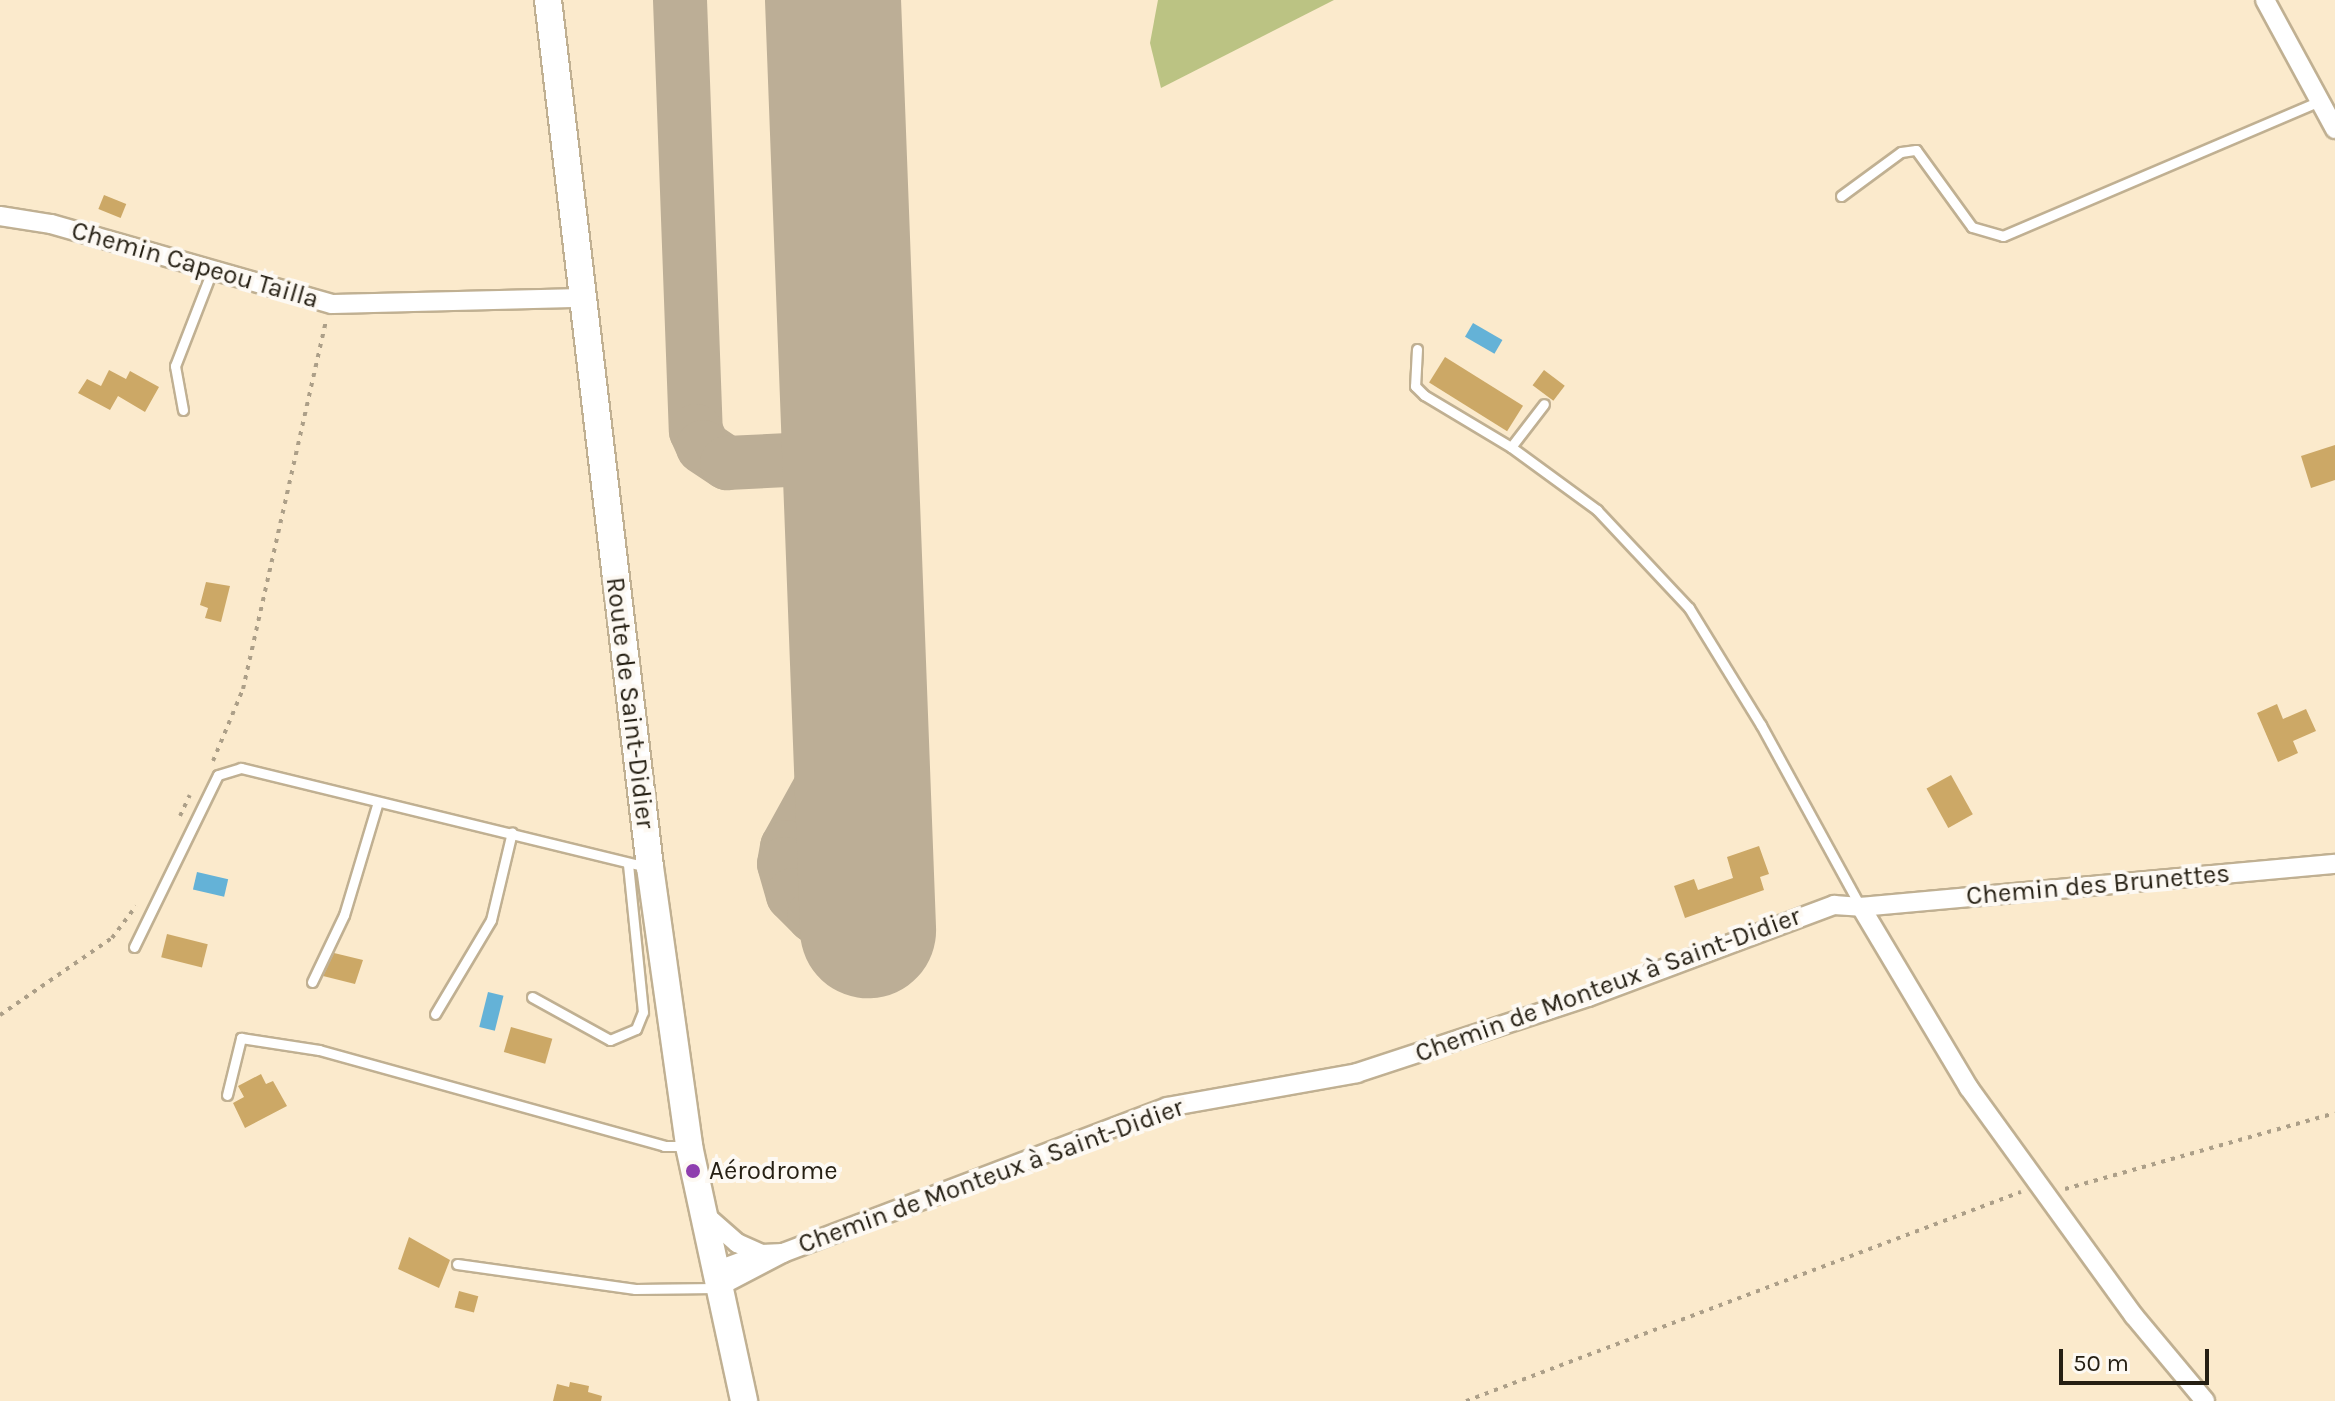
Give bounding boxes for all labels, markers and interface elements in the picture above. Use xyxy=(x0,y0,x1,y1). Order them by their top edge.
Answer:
street label: Chemin Capeou Tailla xyxy=(68,215,322,315)
street label: Route de Saint-Didier xyxy=(599,575,661,831)
street label: Chemin des Brunettes xyxy=(1965,858,2231,912)
street label: Chemin de Monteux à Saint-Didier xyxy=(1411,901,1805,1069)
street label: Chemin de Monteux à Saint-Didier xyxy=(794,1092,1188,1260)
place label: Aérodrome xyxy=(709,1155,838,1187)
marker: Aérodrome xyxy=(684,1162,702,1180)
scale bar xyxy=(2063,1333,2213,1383)
text: 50 m xyxy=(2073,1349,2129,1377)

